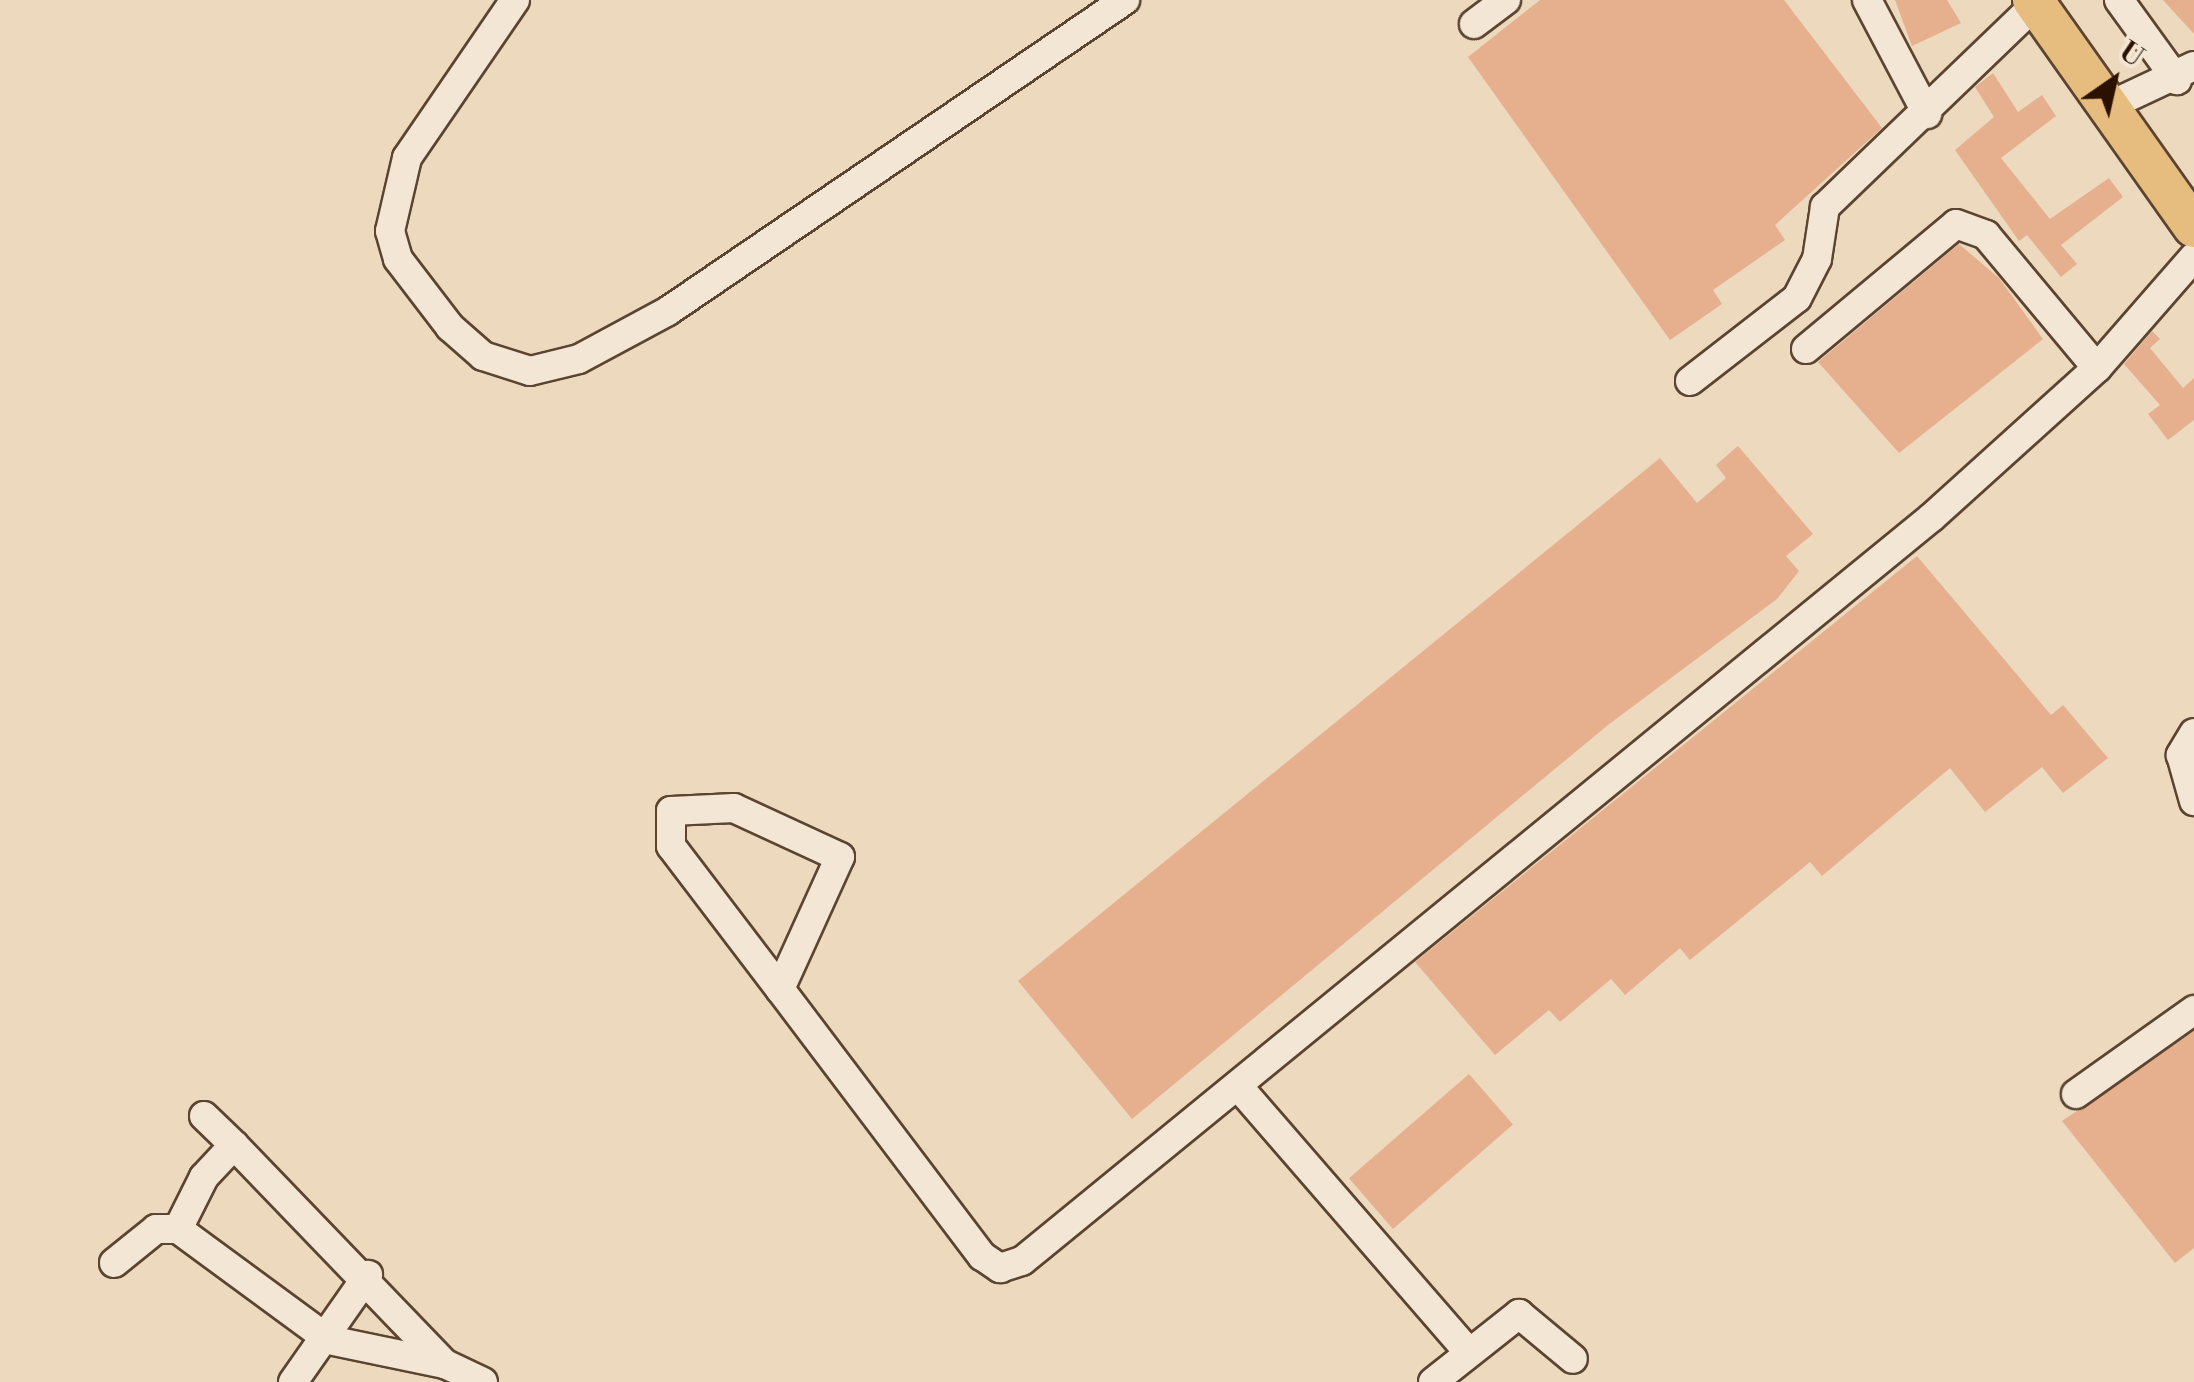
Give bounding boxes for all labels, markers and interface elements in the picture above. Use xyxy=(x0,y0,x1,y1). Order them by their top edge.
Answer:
north arrow xyxy=(2064,30,2164,130)
text: U xyxy=(2112,34,2150,75)

